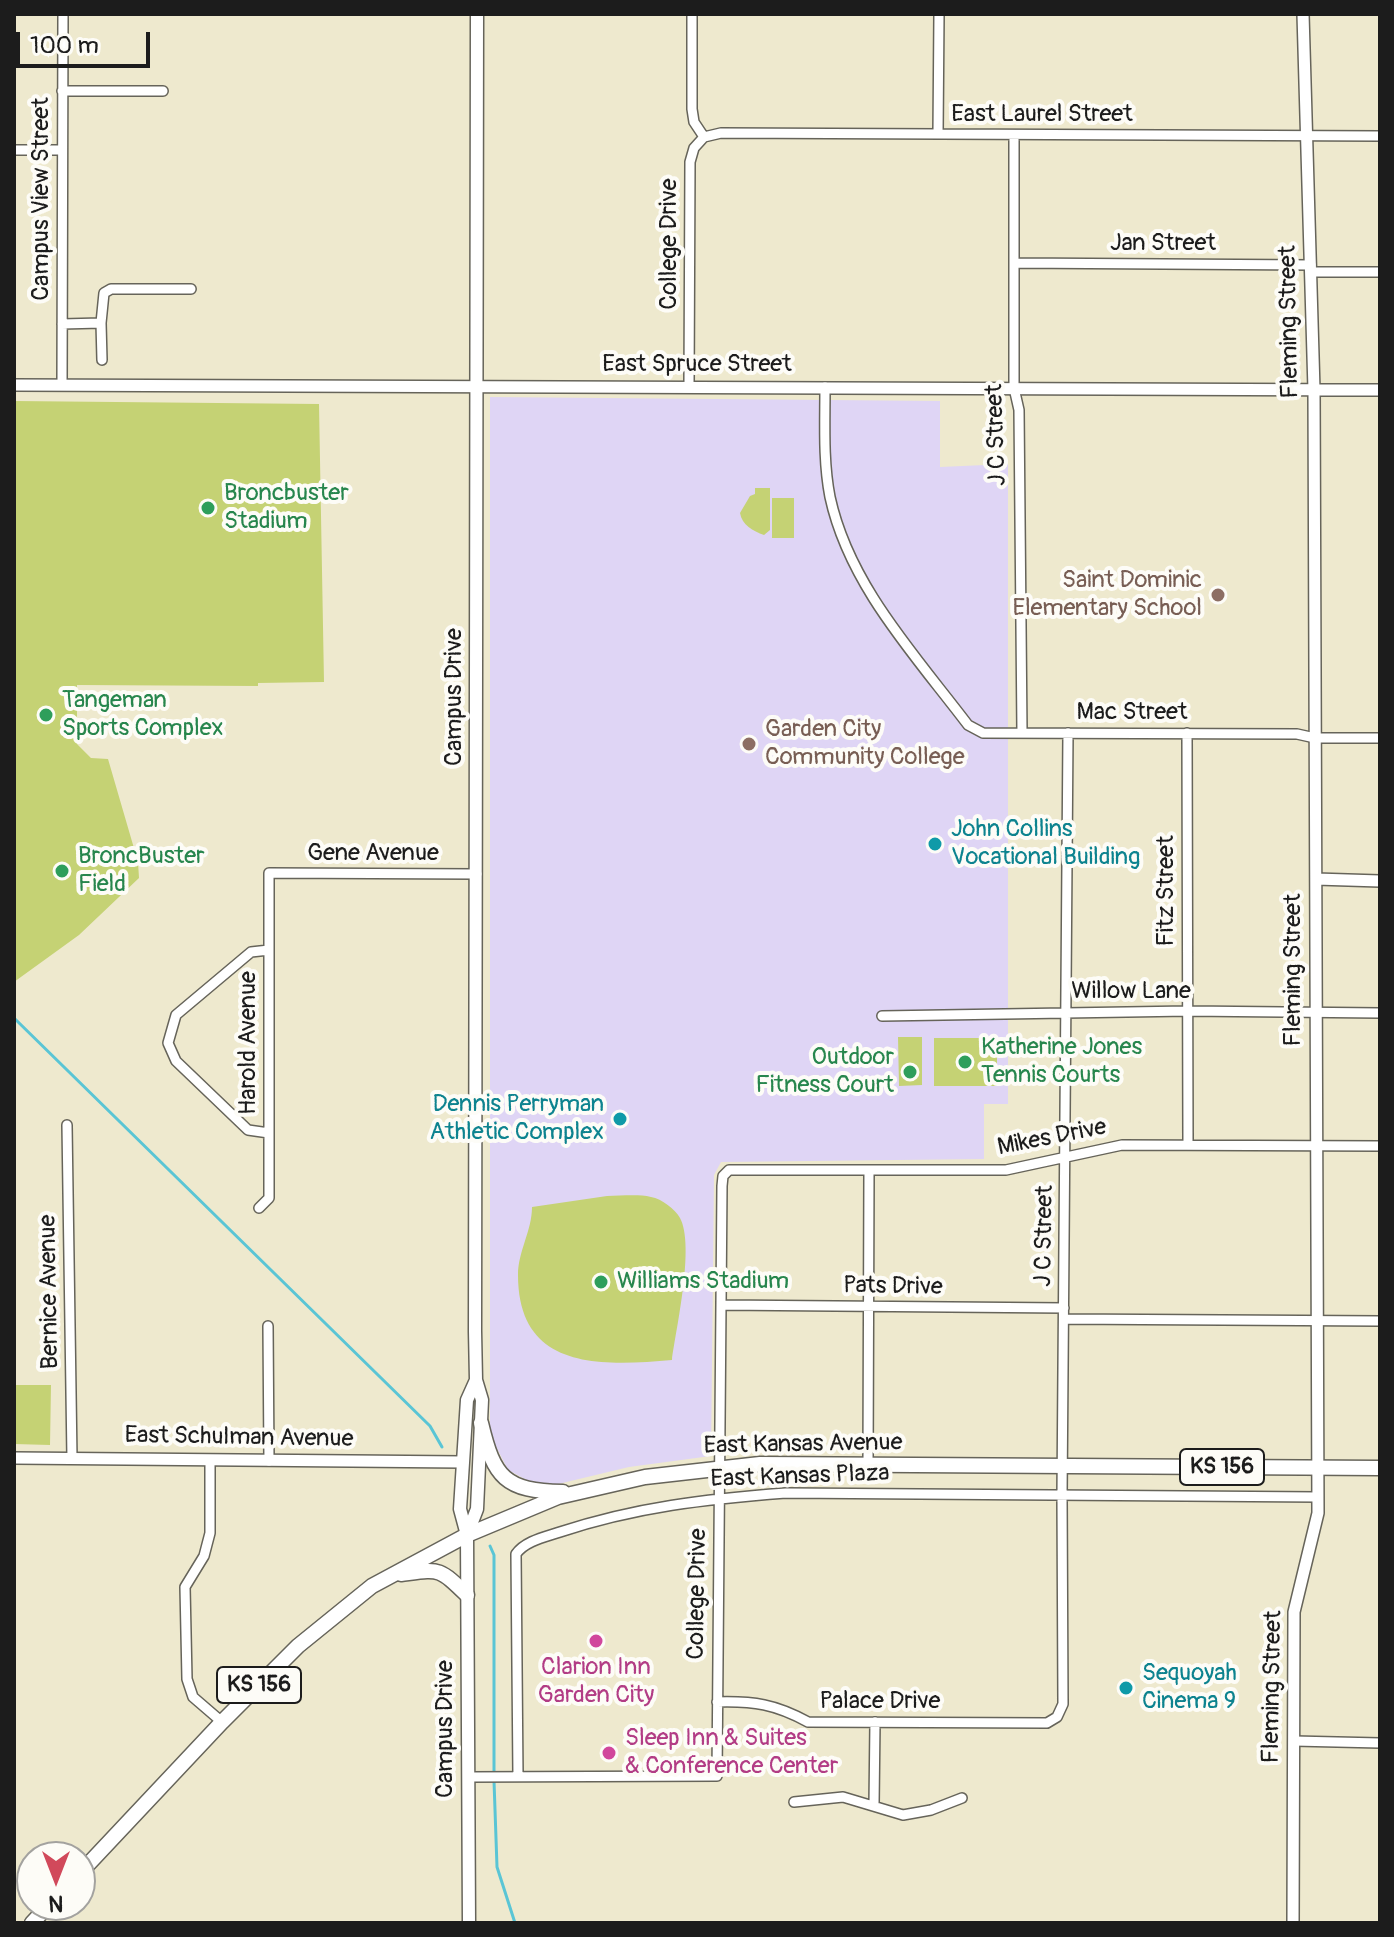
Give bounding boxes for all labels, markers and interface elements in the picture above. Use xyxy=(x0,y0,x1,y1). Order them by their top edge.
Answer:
scale bar xyxy=(20,16,154,66)
text: 100 m xyxy=(30,31,99,60)
street label: Campus View Street xyxy=(28,97,56,301)
street label: East Laurel Street xyxy=(951,101,1133,129)
street label: College Drive xyxy=(656,178,684,310)
street label: Jan Street xyxy=(1110,230,1216,258)
street label: Fleming Street xyxy=(1274,245,1306,399)
street label: East Spruce Street xyxy=(602,351,792,379)
street label: J C Street xyxy=(981,384,1013,486)
place label: Broncbuster Stadium xyxy=(224,480,349,536)
marker: Broncbuster Stadium xyxy=(199,499,217,517)
place label: Saint Dominic Elementary School xyxy=(1012,567,1202,623)
marker: Saint Dominic Elementary School xyxy=(1209,586,1227,604)
street label: Campus Drive xyxy=(441,628,469,766)
place label: Tangeman Sports Complex xyxy=(62,687,224,743)
street label: Mac Street xyxy=(1077,699,1187,727)
marker: Tangeman Sports Complex xyxy=(37,706,55,724)
place label: Garden City Community College xyxy=(765,716,965,772)
marker: Garden City Community College xyxy=(740,735,758,753)
place label: John Collins Vocational Building xyxy=(951,816,1140,872)
marker: John Collins Vocational Building xyxy=(926,835,944,853)
street label: Fitz Street xyxy=(1153,835,1181,947)
street label: Gene Avenue xyxy=(307,840,439,868)
place label: BroncBuster Field xyxy=(78,843,205,899)
marker: BroncBuster Field xyxy=(53,862,71,880)
street label: Fleming Street xyxy=(1280,893,1308,1047)
street label: Harold Avenue xyxy=(235,971,263,1115)
street label: Willow Lane xyxy=(1071,978,1191,1006)
place label: Katherine Jones Tennis Courts xyxy=(981,1034,1142,1090)
place label: Outdoor Fitness Court xyxy=(756,1044,894,1100)
marker: Katherine Jones Tennis Courts xyxy=(956,1053,974,1071)
marker: Outdoor Fitness Court xyxy=(901,1063,919,1081)
place label: Dennis Perryman Athletic Complex xyxy=(429,1091,604,1147)
marker: Dennis Perryman Athletic Complex xyxy=(611,1110,629,1128)
street label: Mikes Drive xyxy=(995,1113,1109,1163)
street label: J C Street xyxy=(1030,1185,1060,1287)
street label: Bernice Avenue xyxy=(34,1214,66,1370)
place label: Williams Stadium xyxy=(617,1268,789,1296)
street label: Pats Drive xyxy=(843,1272,943,1302)
marker: Williams Stadium xyxy=(592,1273,610,1291)
street label: East Schulman Avenue xyxy=(124,1422,354,1454)
street label: East Kansas Avenue xyxy=(703,1429,903,1461)
road number: KS 156 xyxy=(1180,1449,1264,1485)
street label: East Kansas Plaza xyxy=(710,1459,890,1495)
street label: College Drive xyxy=(682,1528,714,1660)
street label: Fleming Street xyxy=(1257,1610,1289,1764)
marker: Clarion Inn Garden City xyxy=(587,1632,605,1650)
place label: Clarion Inn Garden City xyxy=(538,1654,654,1710)
street label: Campus Drive xyxy=(432,1660,460,1798)
place label: Sequoyah Cinema 9 xyxy=(1142,1660,1237,1716)
road number: KS 156 xyxy=(217,1667,301,1703)
marker: Sequoyah Cinema 9 xyxy=(1117,1679,1135,1697)
street label: Palace Drive xyxy=(820,1688,940,1716)
place label: Sleep Inn & Suites & Conference Center xyxy=(625,1725,838,1781)
marker: Sleep Inn & Suites & Conference Center xyxy=(600,1744,618,1762)
north arrow xyxy=(16,1841,96,1921)
text: N xyxy=(49,1889,63,1917)

